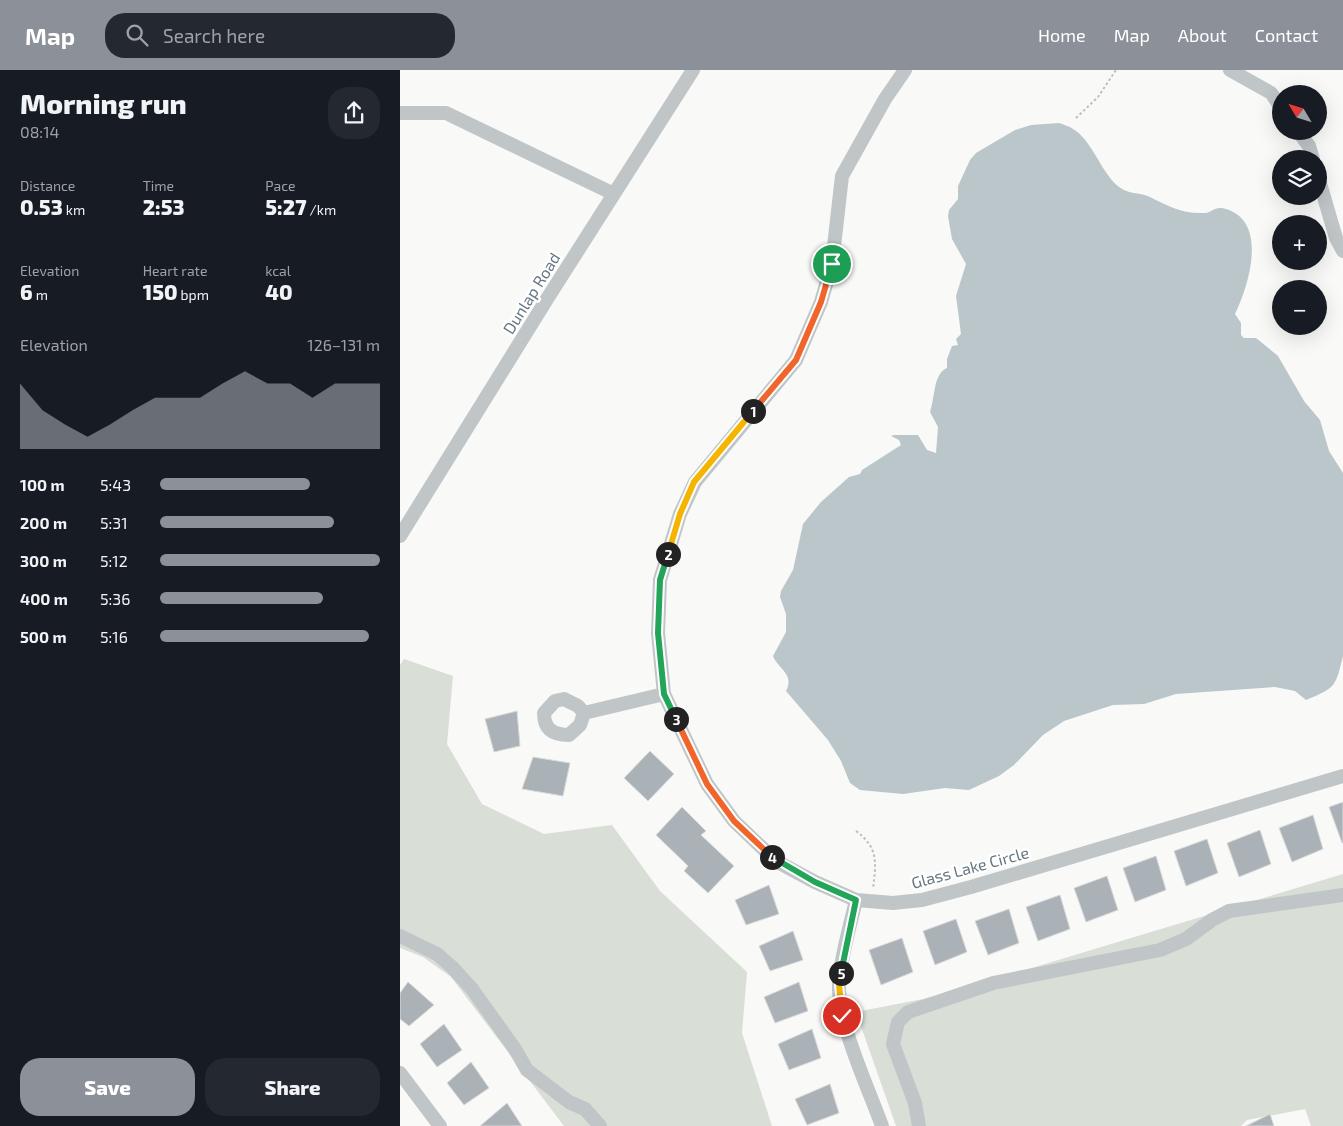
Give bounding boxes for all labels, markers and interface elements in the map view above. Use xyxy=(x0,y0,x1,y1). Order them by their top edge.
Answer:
search box xyxy=(105,13,455,58)
text: Map xyxy=(25,21,75,50)
icon: search xyxy=(123,21,151,49)
text: Search here xyxy=(163,24,265,47)
text: Home xyxy=(1038,24,1086,46)
text: Map xyxy=(1114,24,1150,46)
text: About xyxy=(1178,24,1227,46)
text: Contact xyxy=(1255,24,1318,46)
north arrow xyxy=(1272,85,1328,140)
map controls xyxy=(1272,85,1327,335)
text: Morning run xyxy=(20,86,187,120)
button: share xyxy=(328,87,380,139)
text: 08:14 xyxy=(20,122,59,141)
button: layers xyxy=(1272,150,1327,205)
text: Distance xyxy=(20,177,75,194)
text: Time xyxy=(143,177,174,194)
text: Pace xyxy=(265,177,295,194)
text: 0.53 xyxy=(20,194,63,219)
text: 2:53 xyxy=(143,194,185,219)
text: 5:27 xyxy=(265,194,306,219)
text: km xyxy=(63,201,85,218)
text: /km xyxy=(306,201,336,218)
button: + xyxy=(1272,215,1327,270)
pin xyxy=(811,243,853,285)
street label: Dunlap Road xyxy=(498,249,564,337)
icon: arrive xyxy=(818,250,846,278)
text: Elevation xyxy=(20,262,79,279)
text: Heart rate xyxy=(143,262,207,279)
text: kcal xyxy=(265,262,291,279)
text: 6 xyxy=(20,279,33,304)
text: 150 xyxy=(143,279,177,304)
text: 40 xyxy=(265,279,293,304)
button: − xyxy=(1272,280,1327,335)
text: m xyxy=(33,286,48,303)
text: bpm xyxy=(177,286,209,303)
text: Elevation xyxy=(20,335,88,354)
text: 126–131 m xyxy=(307,335,380,354)
pin: 1 xyxy=(740,398,766,424)
text: 1 xyxy=(750,403,757,420)
text: 100 m xyxy=(20,475,65,494)
text: 5:43 xyxy=(100,475,131,494)
text: 200 m xyxy=(20,513,67,532)
text: 5:31 xyxy=(100,513,128,532)
pin: 2 xyxy=(656,542,680,566)
text: 2 xyxy=(664,546,673,563)
text: 300 m xyxy=(20,551,67,570)
text: 5:12 xyxy=(100,551,128,570)
text: 400 m xyxy=(20,589,68,608)
text: 5:36 xyxy=(100,589,130,608)
text: 500 m xyxy=(20,627,67,646)
text: 5:16 xyxy=(100,627,128,646)
pin: 3 xyxy=(664,706,688,732)
text: 3 xyxy=(673,711,680,728)
street label: Glass Lake Circle xyxy=(909,842,1031,892)
pin: 4 xyxy=(760,844,784,870)
text: 4 xyxy=(768,849,777,866)
pin: 5 xyxy=(828,960,854,986)
text: 5 xyxy=(838,965,845,982)
pin xyxy=(821,995,863,1037)
icon: check xyxy=(828,1002,856,1030)
button: Save xyxy=(20,1058,195,1116)
button: Share xyxy=(205,1058,380,1116)

